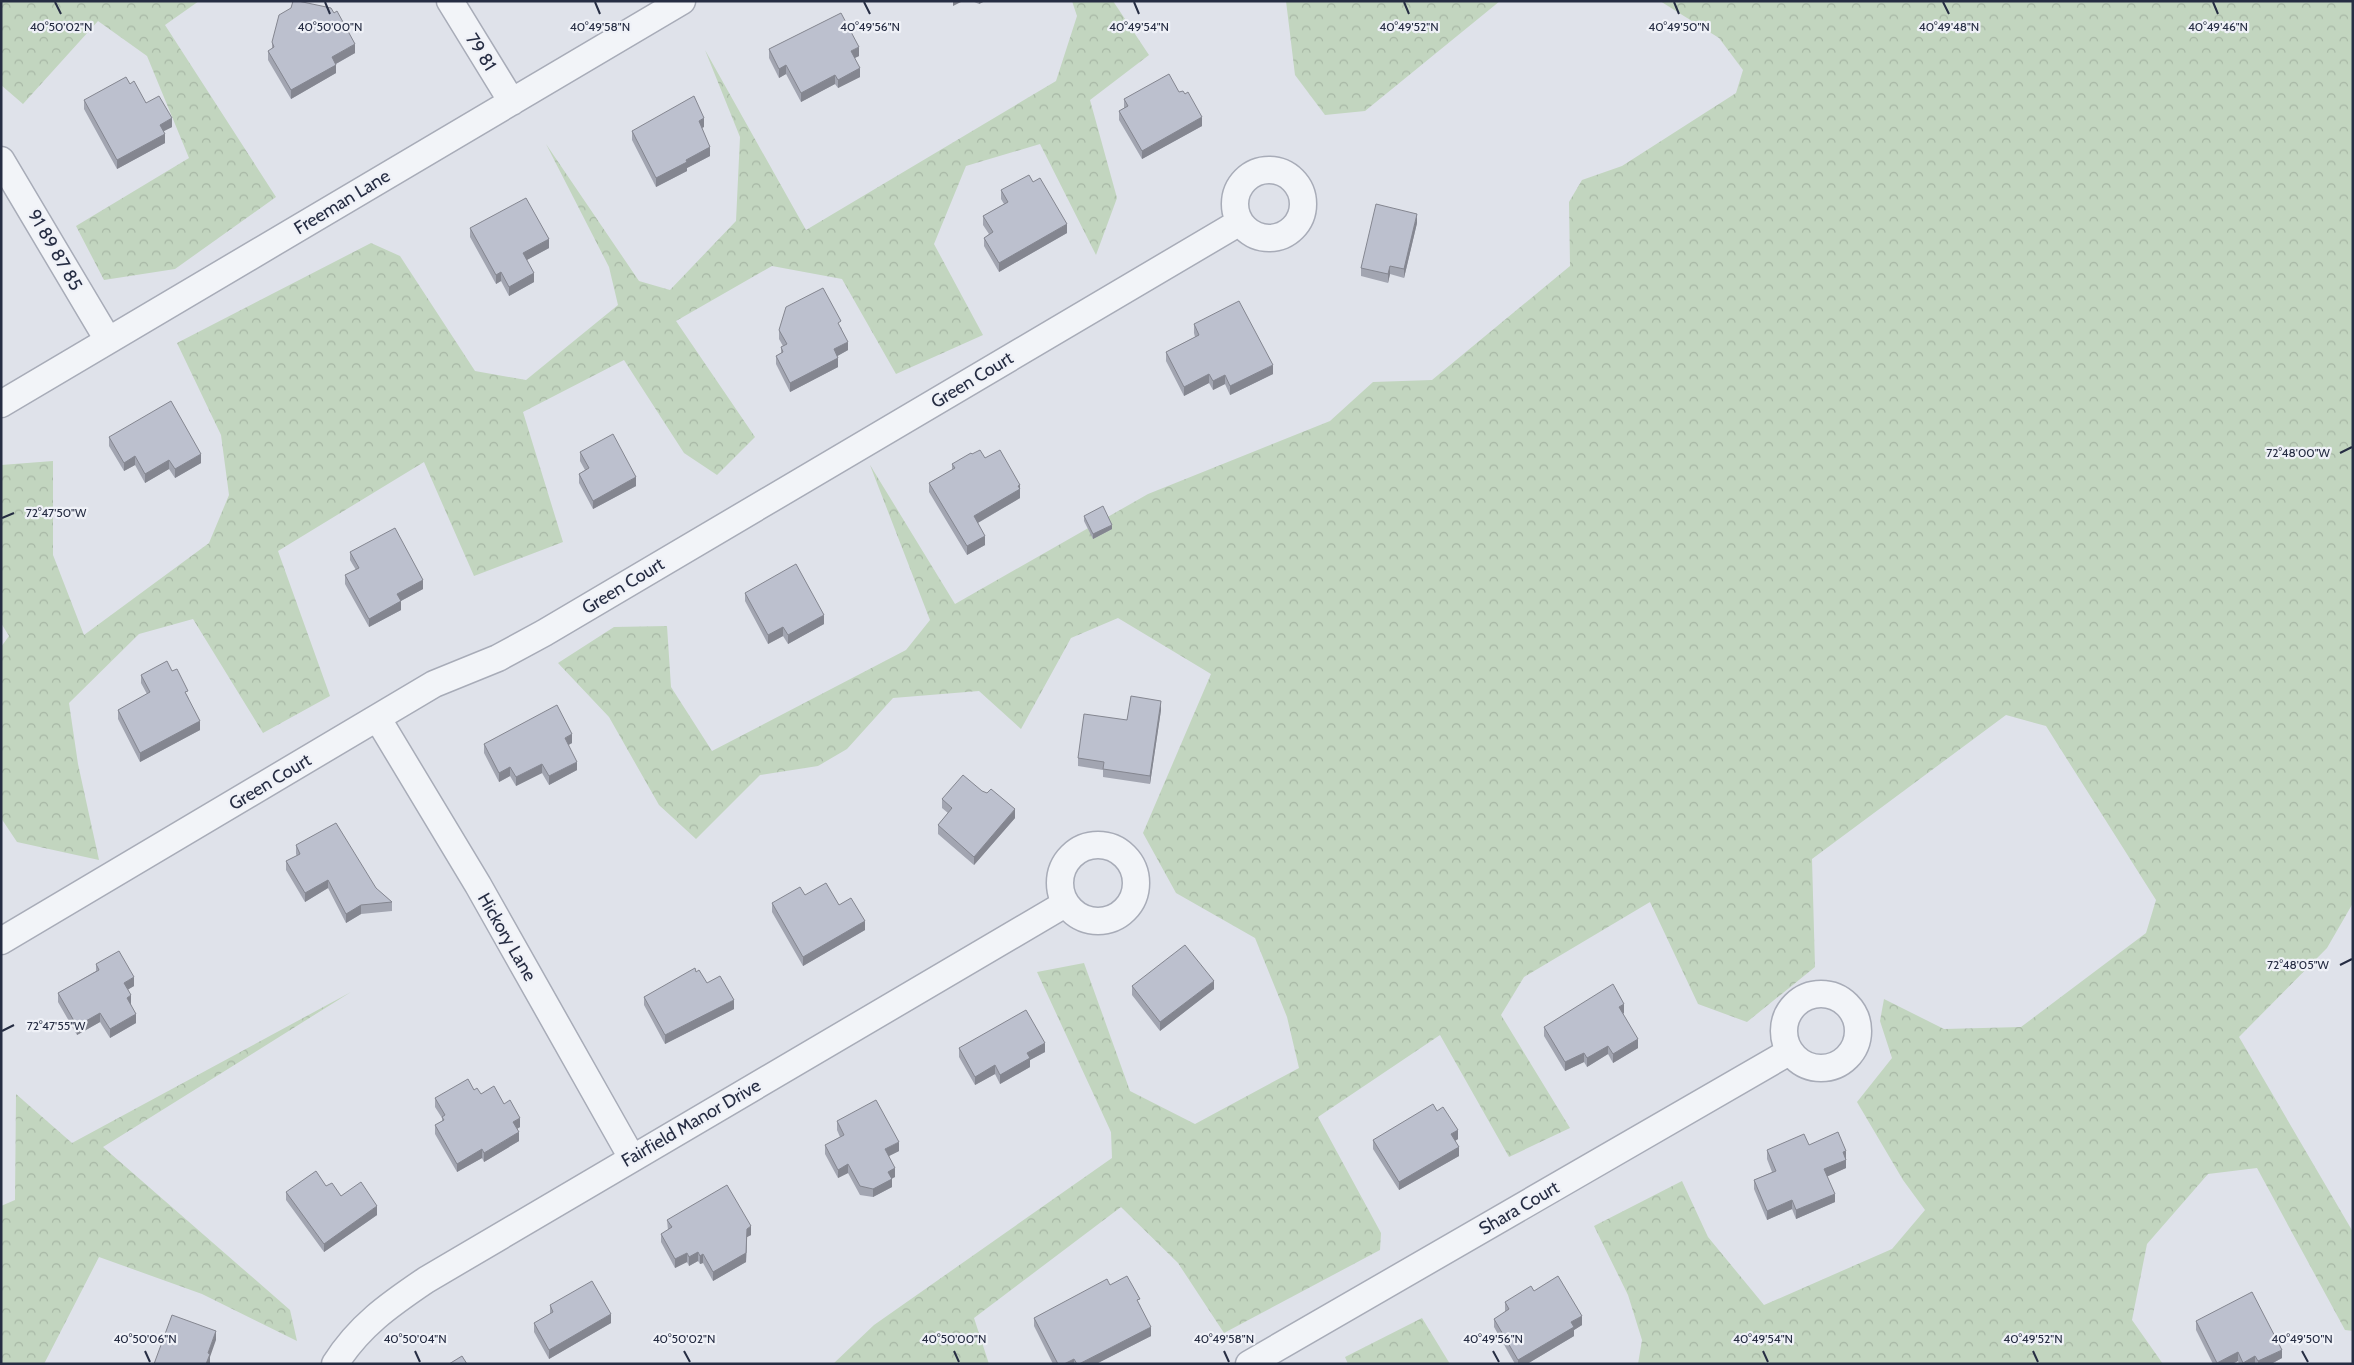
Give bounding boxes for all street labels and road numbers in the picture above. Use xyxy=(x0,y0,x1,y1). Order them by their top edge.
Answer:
street label: 79 81 xyxy=(461,29,501,75)
street label: Freeman Lane xyxy=(290,165,394,239)
street label: 91 89 87 85 xyxy=(23,206,87,294)
street label: Green Court xyxy=(927,347,1017,413)
street label: Green Court xyxy=(578,553,668,619)
street label: Green Court xyxy=(225,749,315,815)
street label: Hickory Lane xyxy=(473,889,541,985)
street label: Fairfield Manor Drive xyxy=(618,1074,764,1172)
street label: Shara Court xyxy=(1475,1176,1563,1240)

